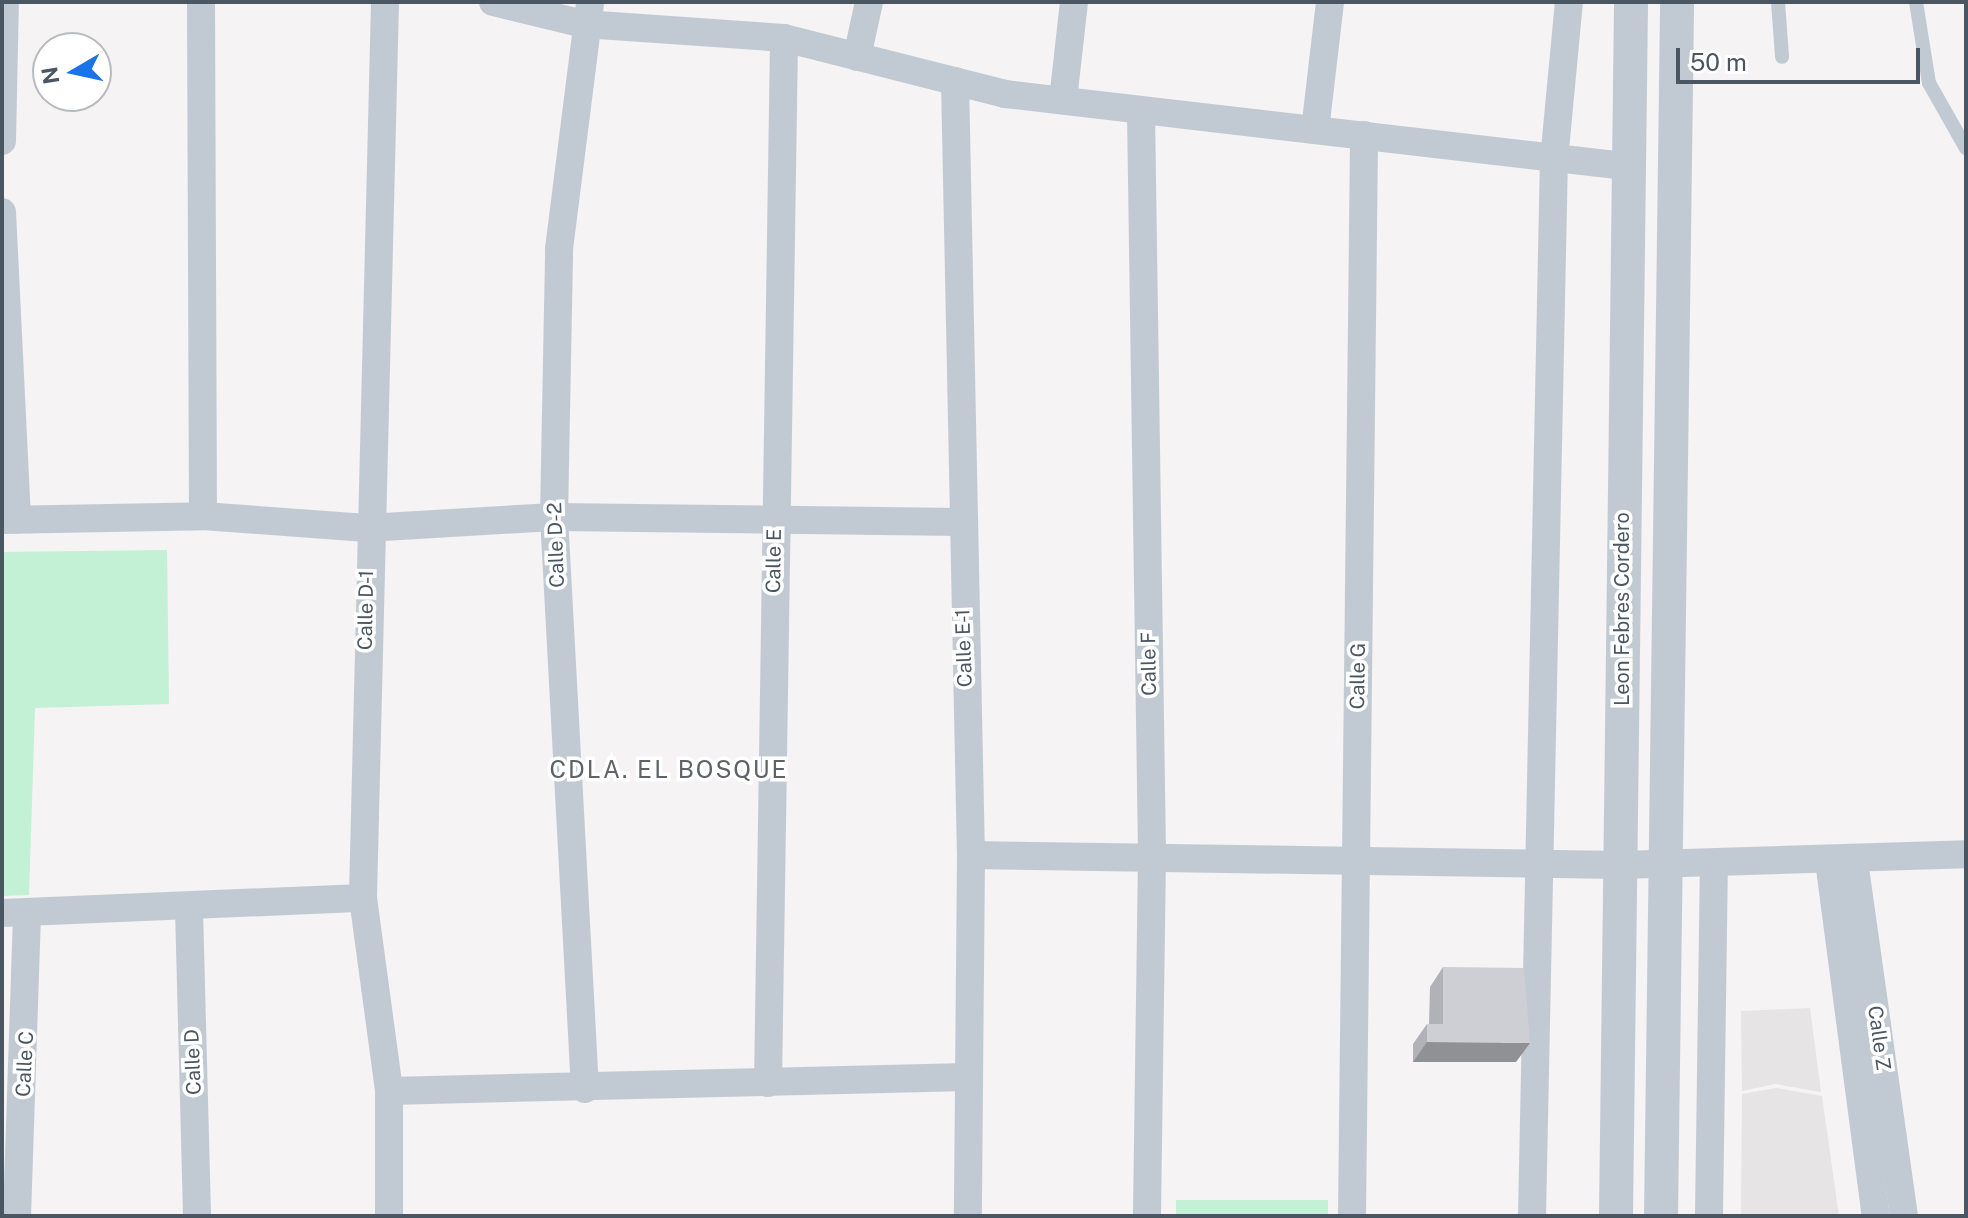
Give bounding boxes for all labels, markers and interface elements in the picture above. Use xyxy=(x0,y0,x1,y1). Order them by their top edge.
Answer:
north arrow xyxy=(32,32,112,112)
scale bar xyxy=(1680,32,1924,82)
text: 50 m xyxy=(1690,48,1747,76)
text: N xyxy=(36,65,64,86)
street label: Calle D-2 xyxy=(543,502,569,588)
street label: Leon Febres Cordero xyxy=(1610,512,1634,706)
street label: Calle E xyxy=(761,528,787,594)
street label: Calle D-1 xyxy=(353,570,379,650)
street label: Calle E-1 xyxy=(951,608,977,688)
street label: Calle F xyxy=(1136,632,1162,696)
street label: Calle G xyxy=(1345,642,1371,710)
district label: CDLA. EL BOSQUE xyxy=(549,756,789,784)
street label: Calle Z xyxy=(1863,1004,1895,1072)
street label: Calle D xyxy=(180,1029,206,1095)
street label: Calle C xyxy=(11,1030,39,1098)

